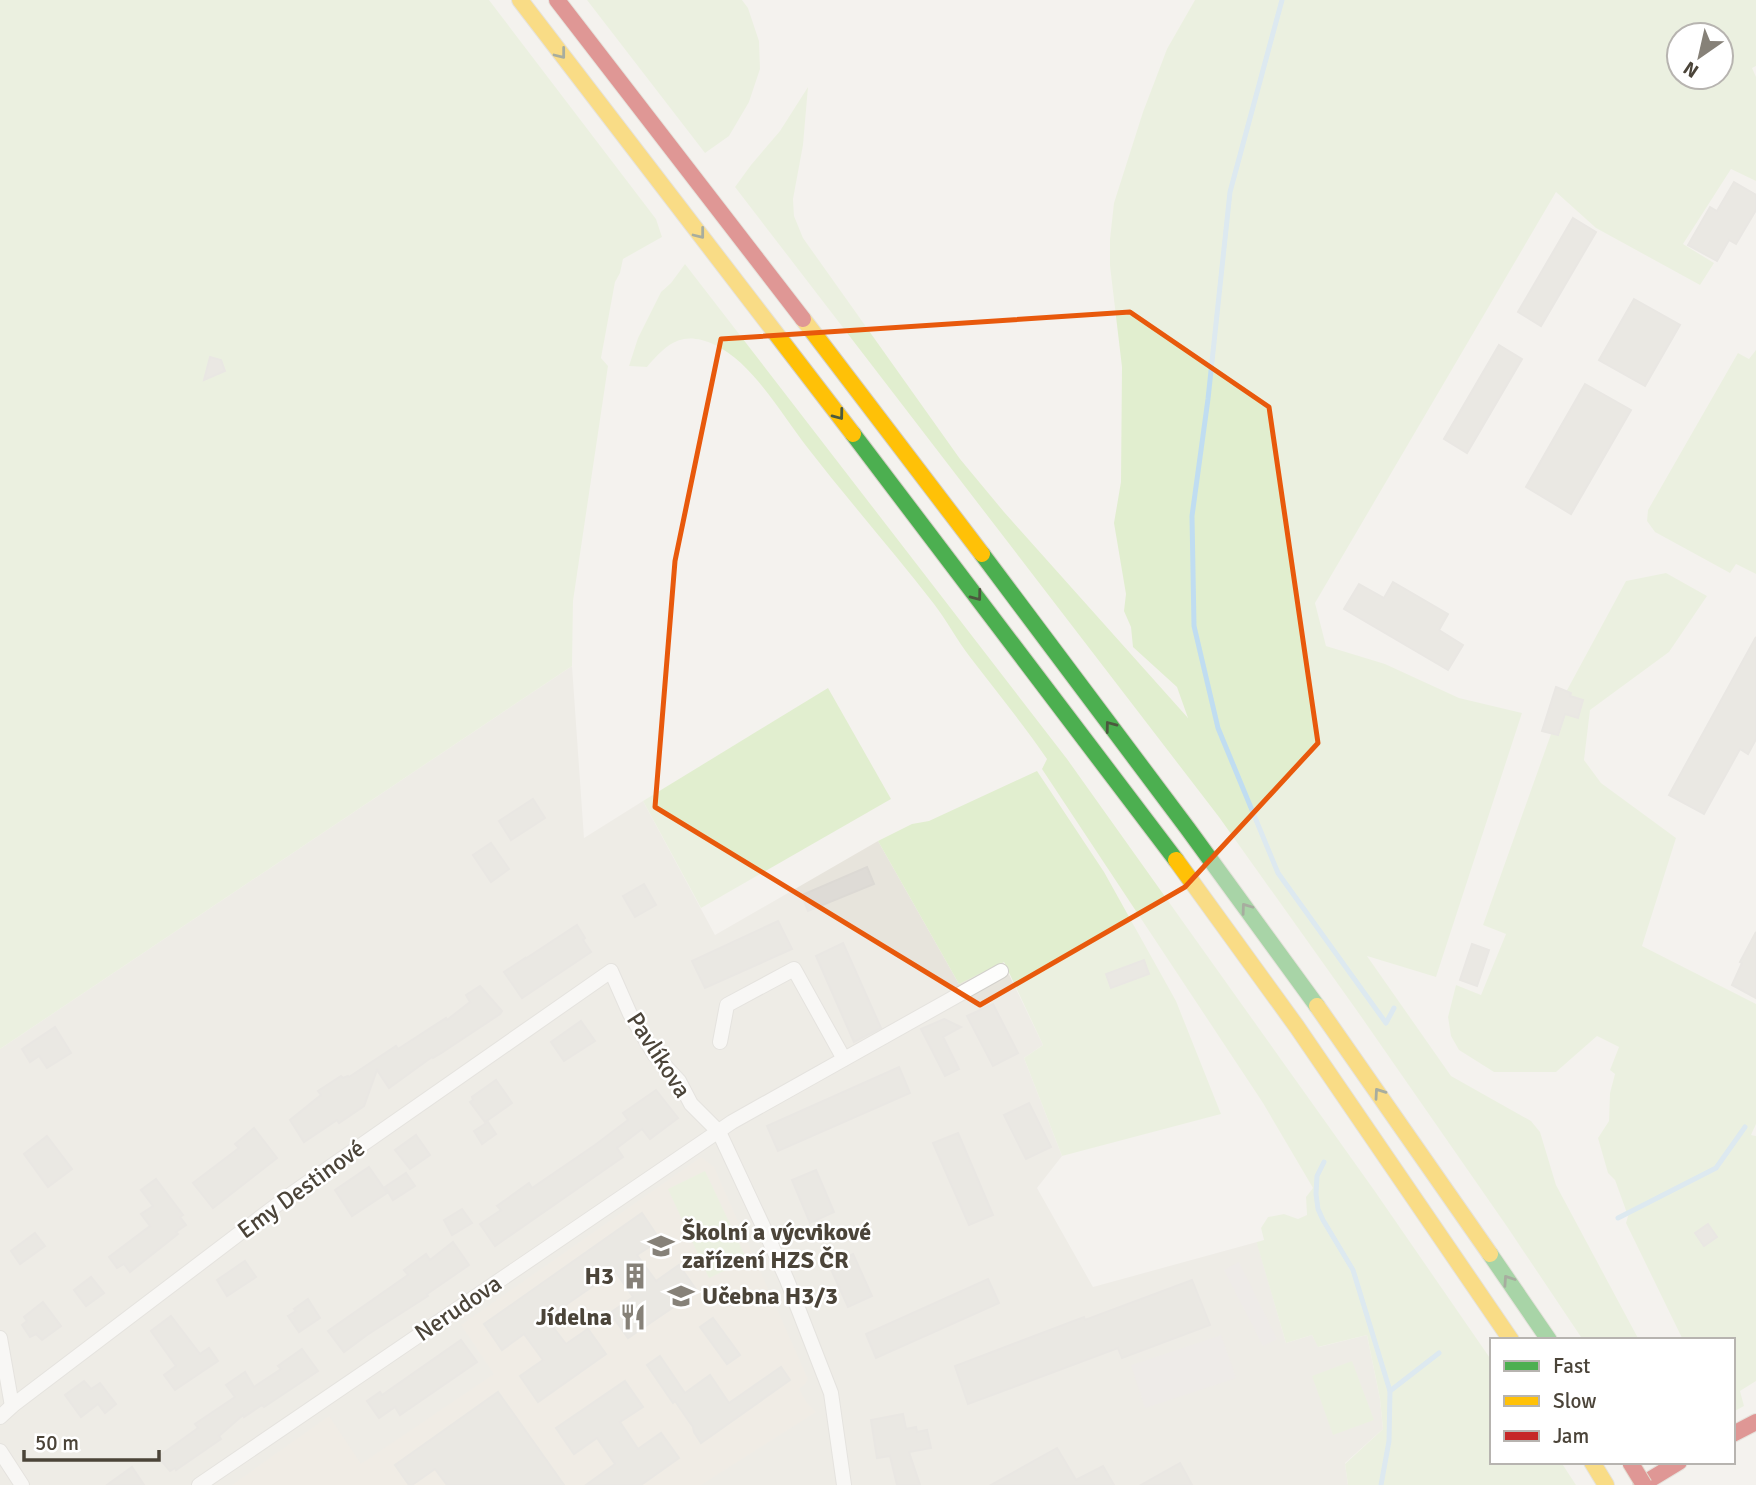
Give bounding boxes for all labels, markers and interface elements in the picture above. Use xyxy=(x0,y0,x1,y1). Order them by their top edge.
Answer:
north arrow xyxy=(1665,21,1735,91)
one-way arrow xyxy=(553,46,566,59)
text: N xyxy=(1679,56,1703,83)
one-way arrow xyxy=(692,227,705,239)
one-way arrow xyxy=(830,407,843,420)
one-way arrow xyxy=(968,588,981,601)
one-way arrow xyxy=(1106,721,1119,734)
one-way arrow xyxy=(1242,903,1255,916)
street label: Pavlíkova xyxy=(620,1007,698,1103)
one-way arrow xyxy=(1375,1088,1387,1101)
street label: Emy Destinové xyxy=(232,1133,370,1245)
place label: Školní a výcvikové zařízení HZS ČR xyxy=(682,1217,871,1275)
school or university icon: Školní a výcvikové zařízení HZS ČR xyxy=(646,1231,676,1261)
place label: H3 xyxy=(585,1261,614,1291)
building icon: H3 xyxy=(620,1261,650,1291)
street label: Nerudova xyxy=(409,1268,507,1348)
one-way arrow xyxy=(1504,1275,1517,1288)
school or university icon: Učebna H3/3 xyxy=(666,1281,696,1311)
place label: Učebna H3/3 xyxy=(702,1281,838,1311)
place label: Jídelna xyxy=(536,1302,612,1332)
restaurant icon: Jídelna xyxy=(618,1302,648,1332)
legend xyxy=(1490,1338,1735,1464)
text: Fast xyxy=(1553,1353,1590,1379)
text: Slow xyxy=(1553,1388,1597,1414)
scale bar xyxy=(24,1418,159,1462)
text: Jam xyxy=(1553,1423,1589,1449)
text: 50 m xyxy=(35,1430,79,1456)

